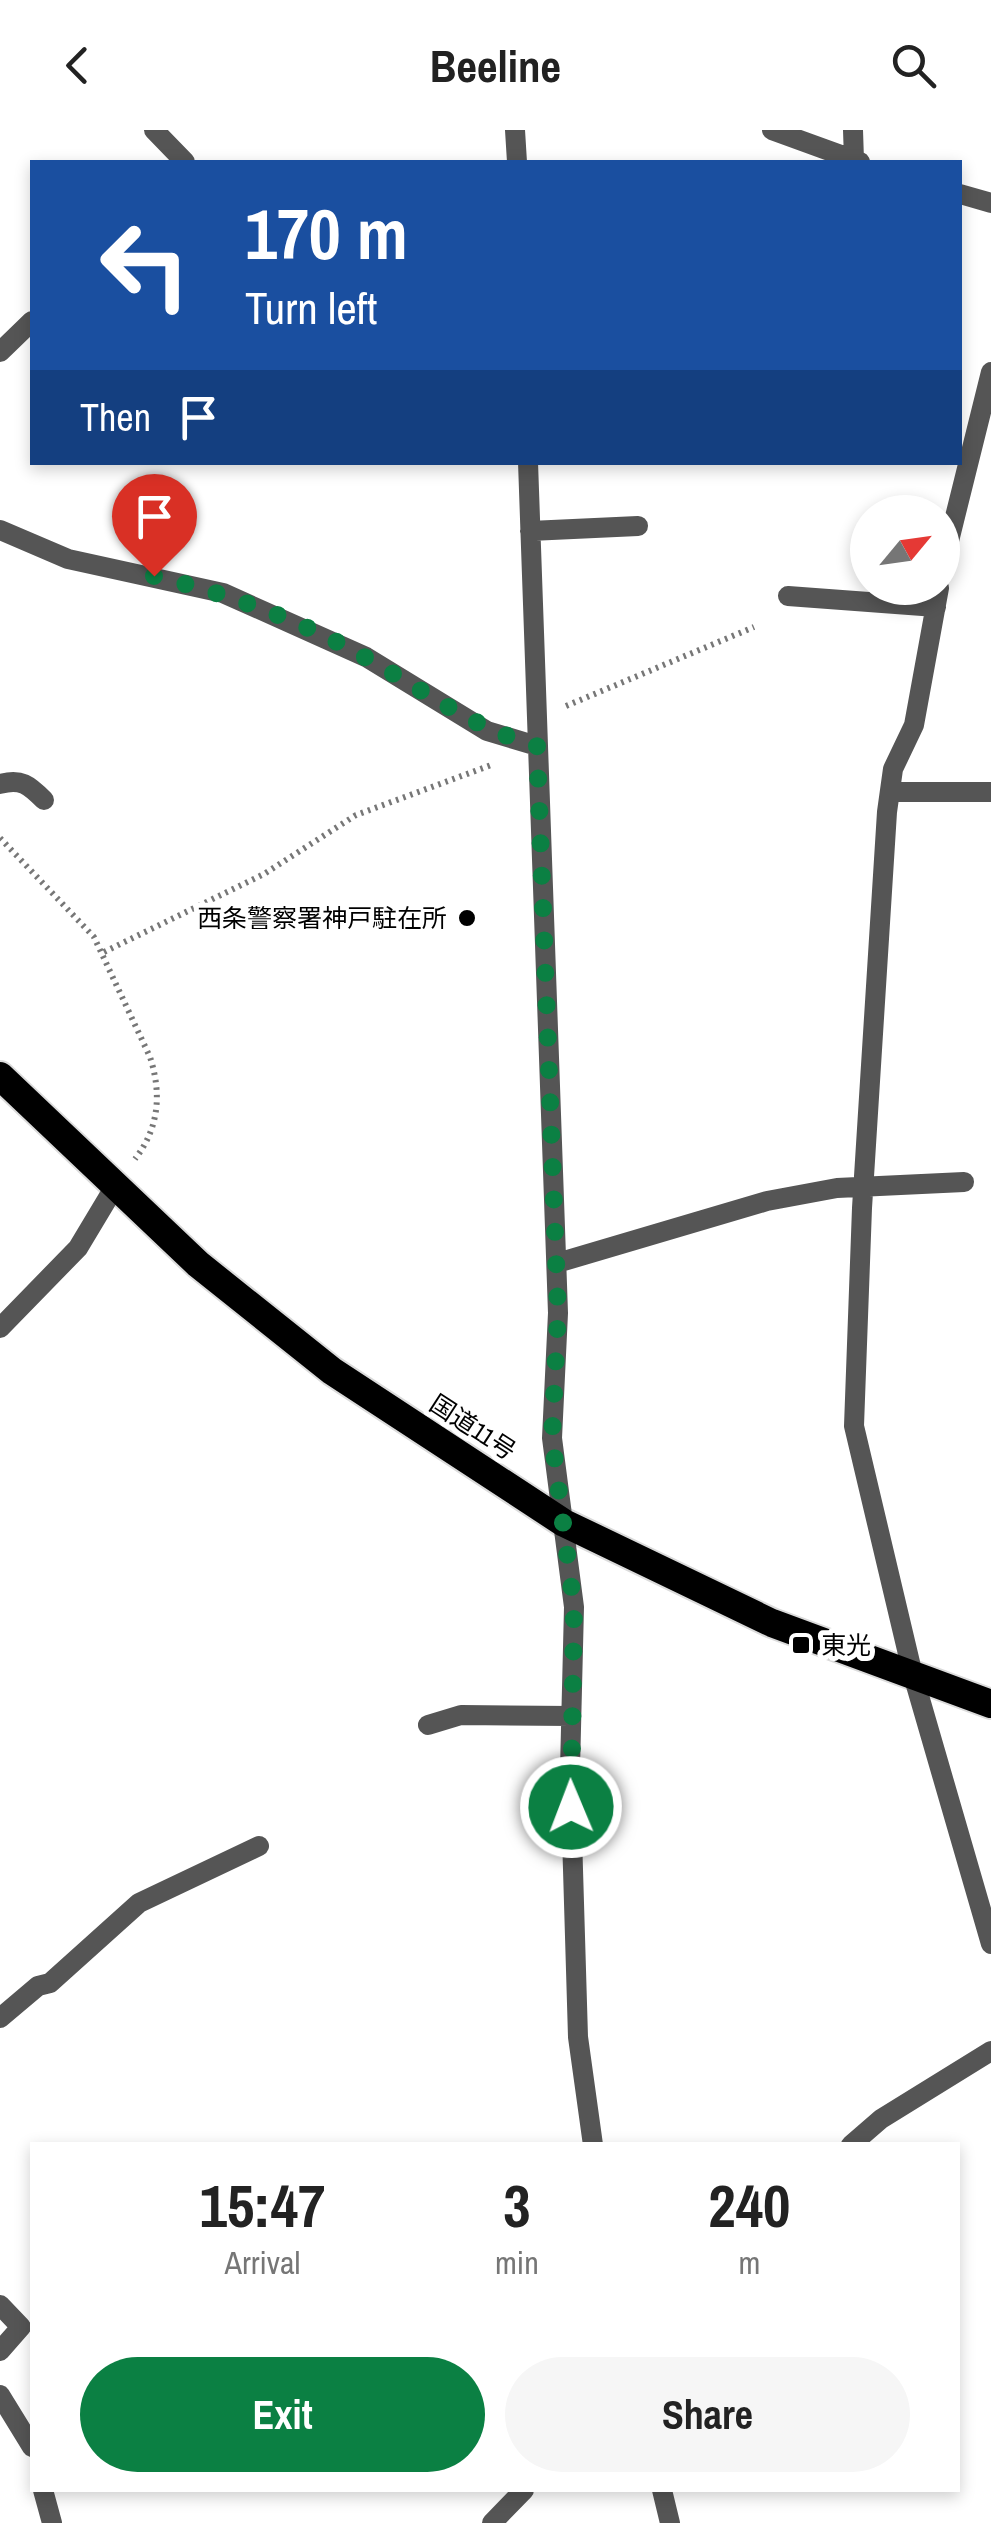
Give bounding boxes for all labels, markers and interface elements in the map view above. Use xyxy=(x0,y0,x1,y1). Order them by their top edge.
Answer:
text: Beeline xyxy=(430,35,561,96)
icon: back xyxy=(50,38,105,93)
icon: search xyxy=(886,38,941,93)
text: 170 m xyxy=(245,187,408,281)
icon: left xyxy=(80,200,210,330)
text: Turn left xyxy=(245,277,377,338)
icon: arrive xyxy=(171,390,226,445)
text: Then xyxy=(80,392,151,443)
pin xyxy=(112,474,197,577)
icon: arrive xyxy=(127,489,182,544)
north arrow xyxy=(850,495,960,605)
map controls xyxy=(850,495,960,605)
place label: 西条警察署神戸駐在所 xyxy=(197,901,447,935)
marker: 西条警察署神戸駐在所 xyxy=(456,907,478,929)
street label: 国道11号 xyxy=(423,1387,523,1467)
place label: 東光 xyxy=(821,1628,871,1662)
marker: 東光 xyxy=(790,1634,812,1656)
position arrow xyxy=(519,1755,623,1859)
text: 15:47 xyxy=(200,2165,325,2246)
text: 3 xyxy=(503,2165,531,2246)
text: 240 xyxy=(708,2165,790,2246)
text: Arrival xyxy=(225,2241,300,2284)
text: min xyxy=(495,2241,539,2284)
text: m xyxy=(738,2241,760,2284)
button: Exit xyxy=(80,2357,485,2472)
button: Share xyxy=(505,2357,910,2472)

